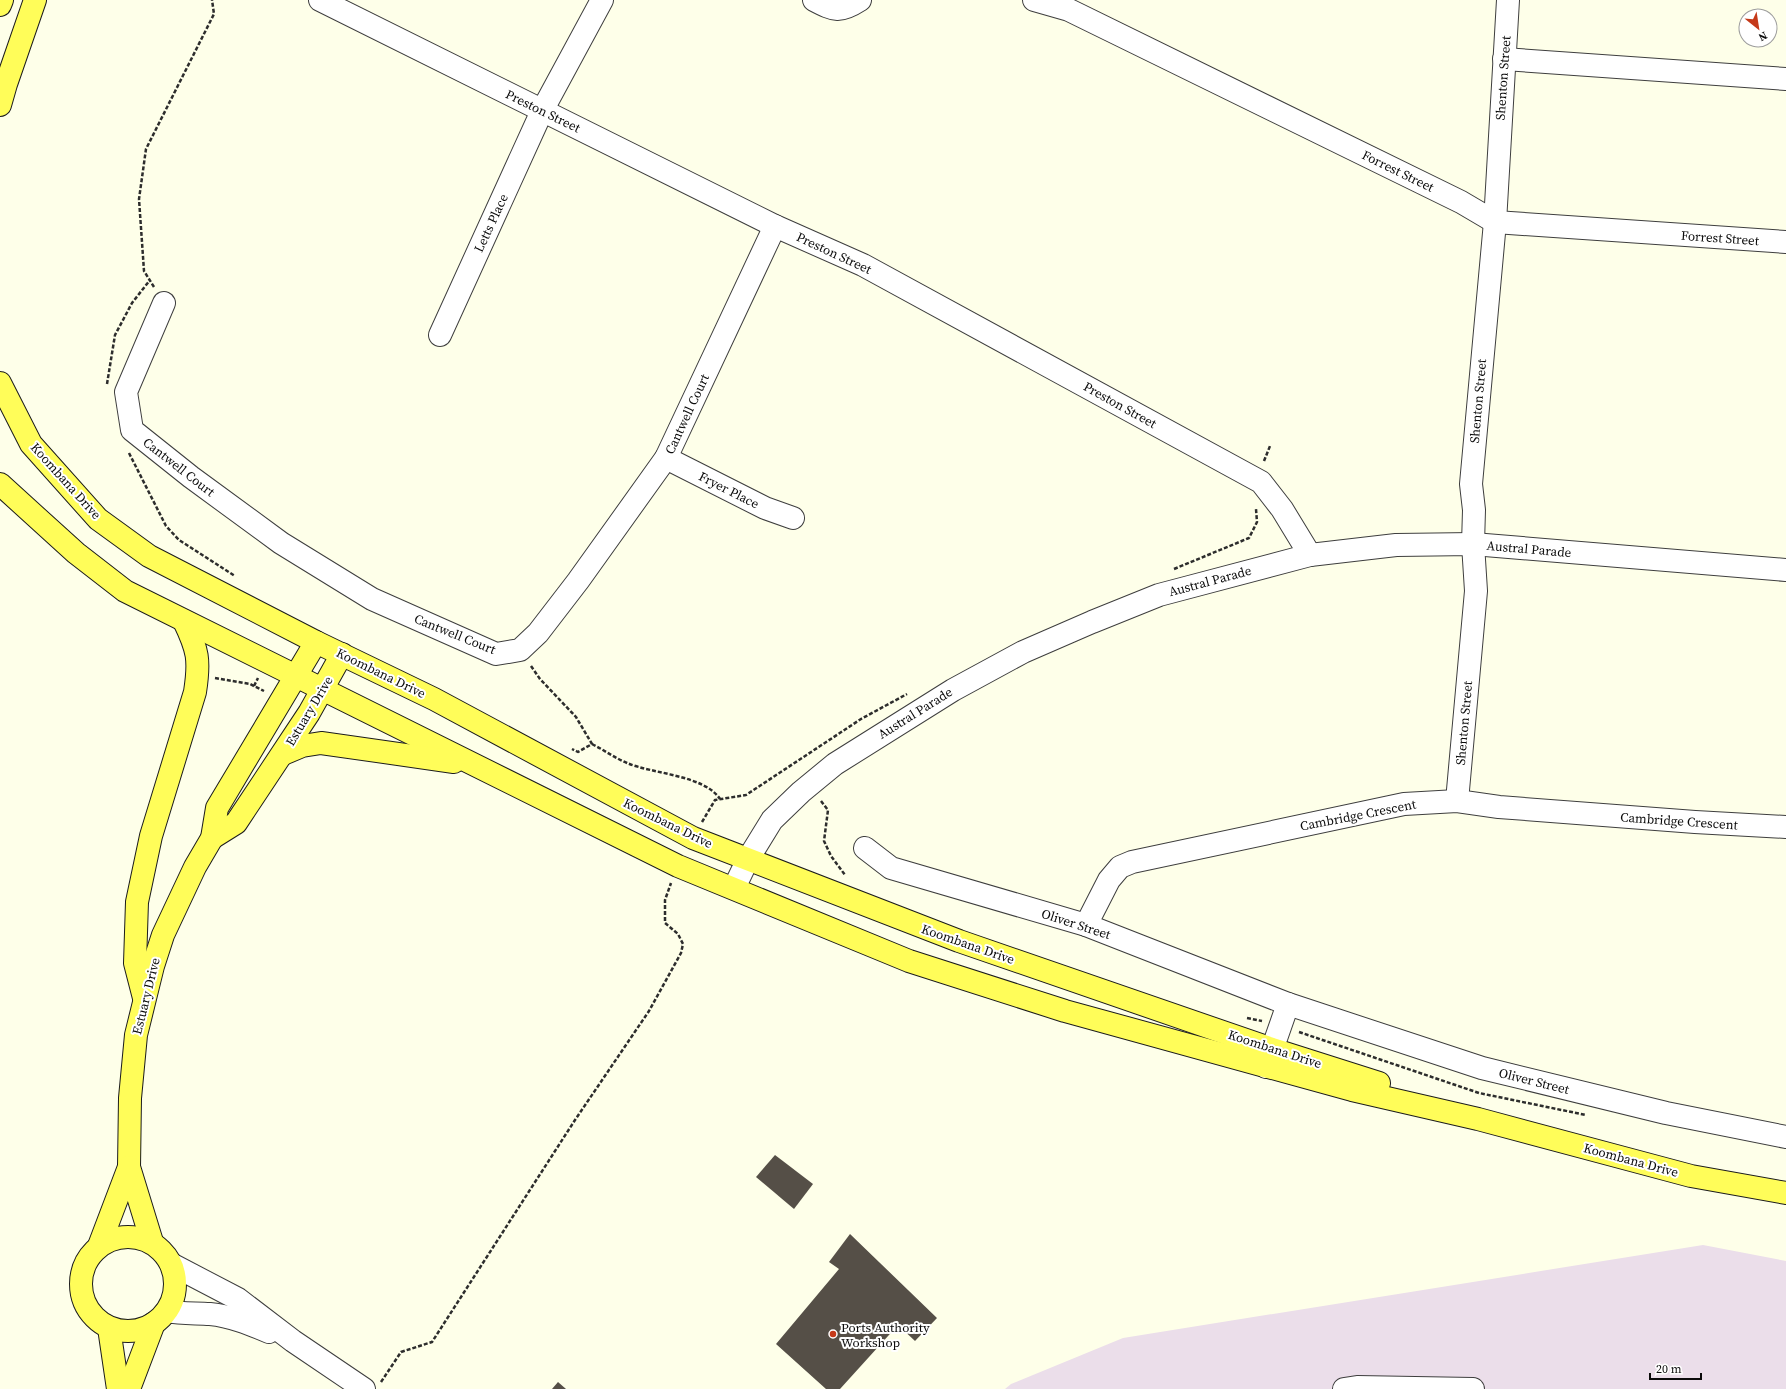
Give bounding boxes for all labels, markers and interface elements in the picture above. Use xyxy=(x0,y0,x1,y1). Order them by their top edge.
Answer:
north arrow xyxy=(1738,8,1778,48)
text: N xyxy=(1756,28,1770,45)
street label: Shenton Street xyxy=(1492,34,1514,121)
street label: Preston Street xyxy=(503,86,584,137)
street label: Forrest Street xyxy=(1359,146,1438,196)
street label: Letts Place xyxy=(470,191,512,255)
street label: Forrest Street xyxy=(1680,227,1760,249)
street label: Preston Street xyxy=(794,228,875,278)
street label: Shenton Street xyxy=(1466,357,1490,444)
street label: Cantwell Court xyxy=(661,370,713,457)
street label: Preston Street xyxy=(1080,378,1160,432)
street label: Cantwell Court xyxy=(140,434,219,501)
street label: Koombana Drive xyxy=(27,439,105,523)
street label: Fryer Place xyxy=(696,468,762,513)
street label: Austral Parade xyxy=(1486,537,1572,561)
street label: Austral Parade xyxy=(1167,562,1254,600)
street label: Cantwell Court xyxy=(412,610,499,658)
street label: Koombana Drive xyxy=(334,644,429,702)
street label: Estuary Drive xyxy=(281,673,337,749)
street label: Shenton Street xyxy=(1452,679,1476,766)
street label: Austral Parade xyxy=(875,683,956,743)
street label: Koombana Drive xyxy=(621,794,716,852)
street label: Cambridge Crescent xyxy=(1299,795,1418,835)
street label: Cambridge Crescent xyxy=(1620,808,1739,834)
street label: Oliver Street xyxy=(1039,905,1114,943)
street label: Koombana Drive xyxy=(919,920,1017,968)
street label: Estuary Drive xyxy=(128,956,164,1036)
street label: Koombana Drive xyxy=(1226,1026,1324,1072)
street label: Oliver Street xyxy=(1497,1064,1572,1098)
street label: Koombana Drive xyxy=(1582,1139,1681,1181)
place label: Ports Authority Workshop xyxy=(841,1319,930,1351)
marker: Ports Authority Workshop xyxy=(828,1329,838,1339)
scale bar xyxy=(1650,1355,1701,1381)
text: 20 m xyxy=(1656,1361,1682,1377)

